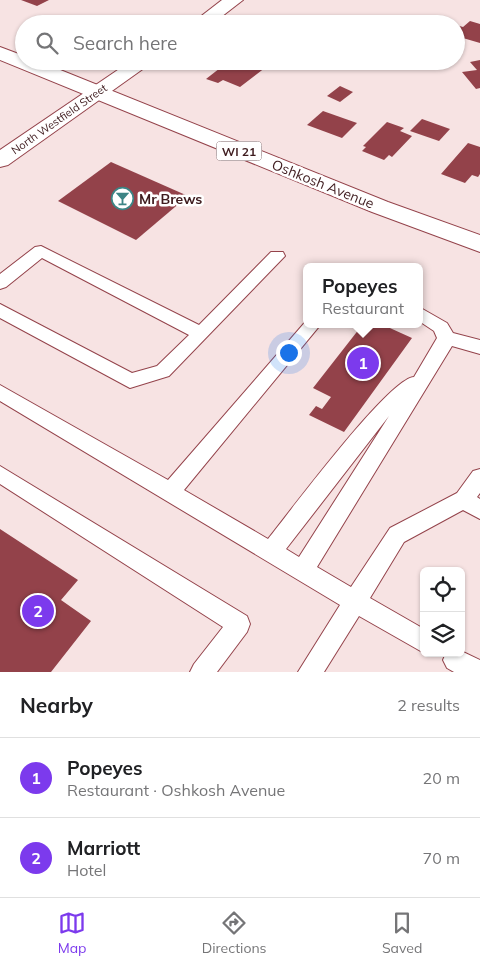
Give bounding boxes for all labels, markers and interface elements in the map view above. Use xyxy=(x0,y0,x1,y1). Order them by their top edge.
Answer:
search box xyxy=(15,15,465,70)
icon: search xyxy=(33,29,61,57)
text: Search here xyxy=(73,31,177,55)
street label: North Westfield Street xyxy=(8,81,110,157)
road number: WI 21 xyxy=(216,142,262,160)
street label: Oshkosh Avenue xyxy=(269,155,377,213)
bar icon: Mr Brews xyxy=(111,187,135,211)
place label: Mr Brews xyxy=(139,190,202,208)
popup xyxy=(303,263,423,328)
text: Popeyes xyxy=(322,274,397,298)
text: Restaurant xyxy=(322,298,404,318)
your location xyxy=(276,340,302,366)
pin: 1 xyxy=(347,344,379,382)
map controls xyxy=(420,567,465,657)
button: locate xyxy=(420,567,465,612)
pin: 2 xyxy=(22,592,54,630)
button: layers xyxy=(420,612,465,657)
text: Nearby xyxy=(20,692,93,718)
text: 2 results xyxy=(397,695,460,715)
text: Popeyes xyxy=(67,756,143,780)
text: 1 xyxy=(31,768,41,788)
text: 20 m xyxy=(423,768,460,788)
text: Restaurant · Oshkosh Avenue xyxy=(67,780,285,800)
text: Marriott xyxy=(67,836,140,860)
text: 2 xyxy=(31,848,41,868)
text: 70 m xyxy=(423,848,460,868)
text: Hotel xyxy=(67,860,106,880)
tab: Map xyxy=(58,909,86,957)
tab: Directions xyxy=(202,909,267,957)
tab: Saved xyxy=(382,909,422,957)

